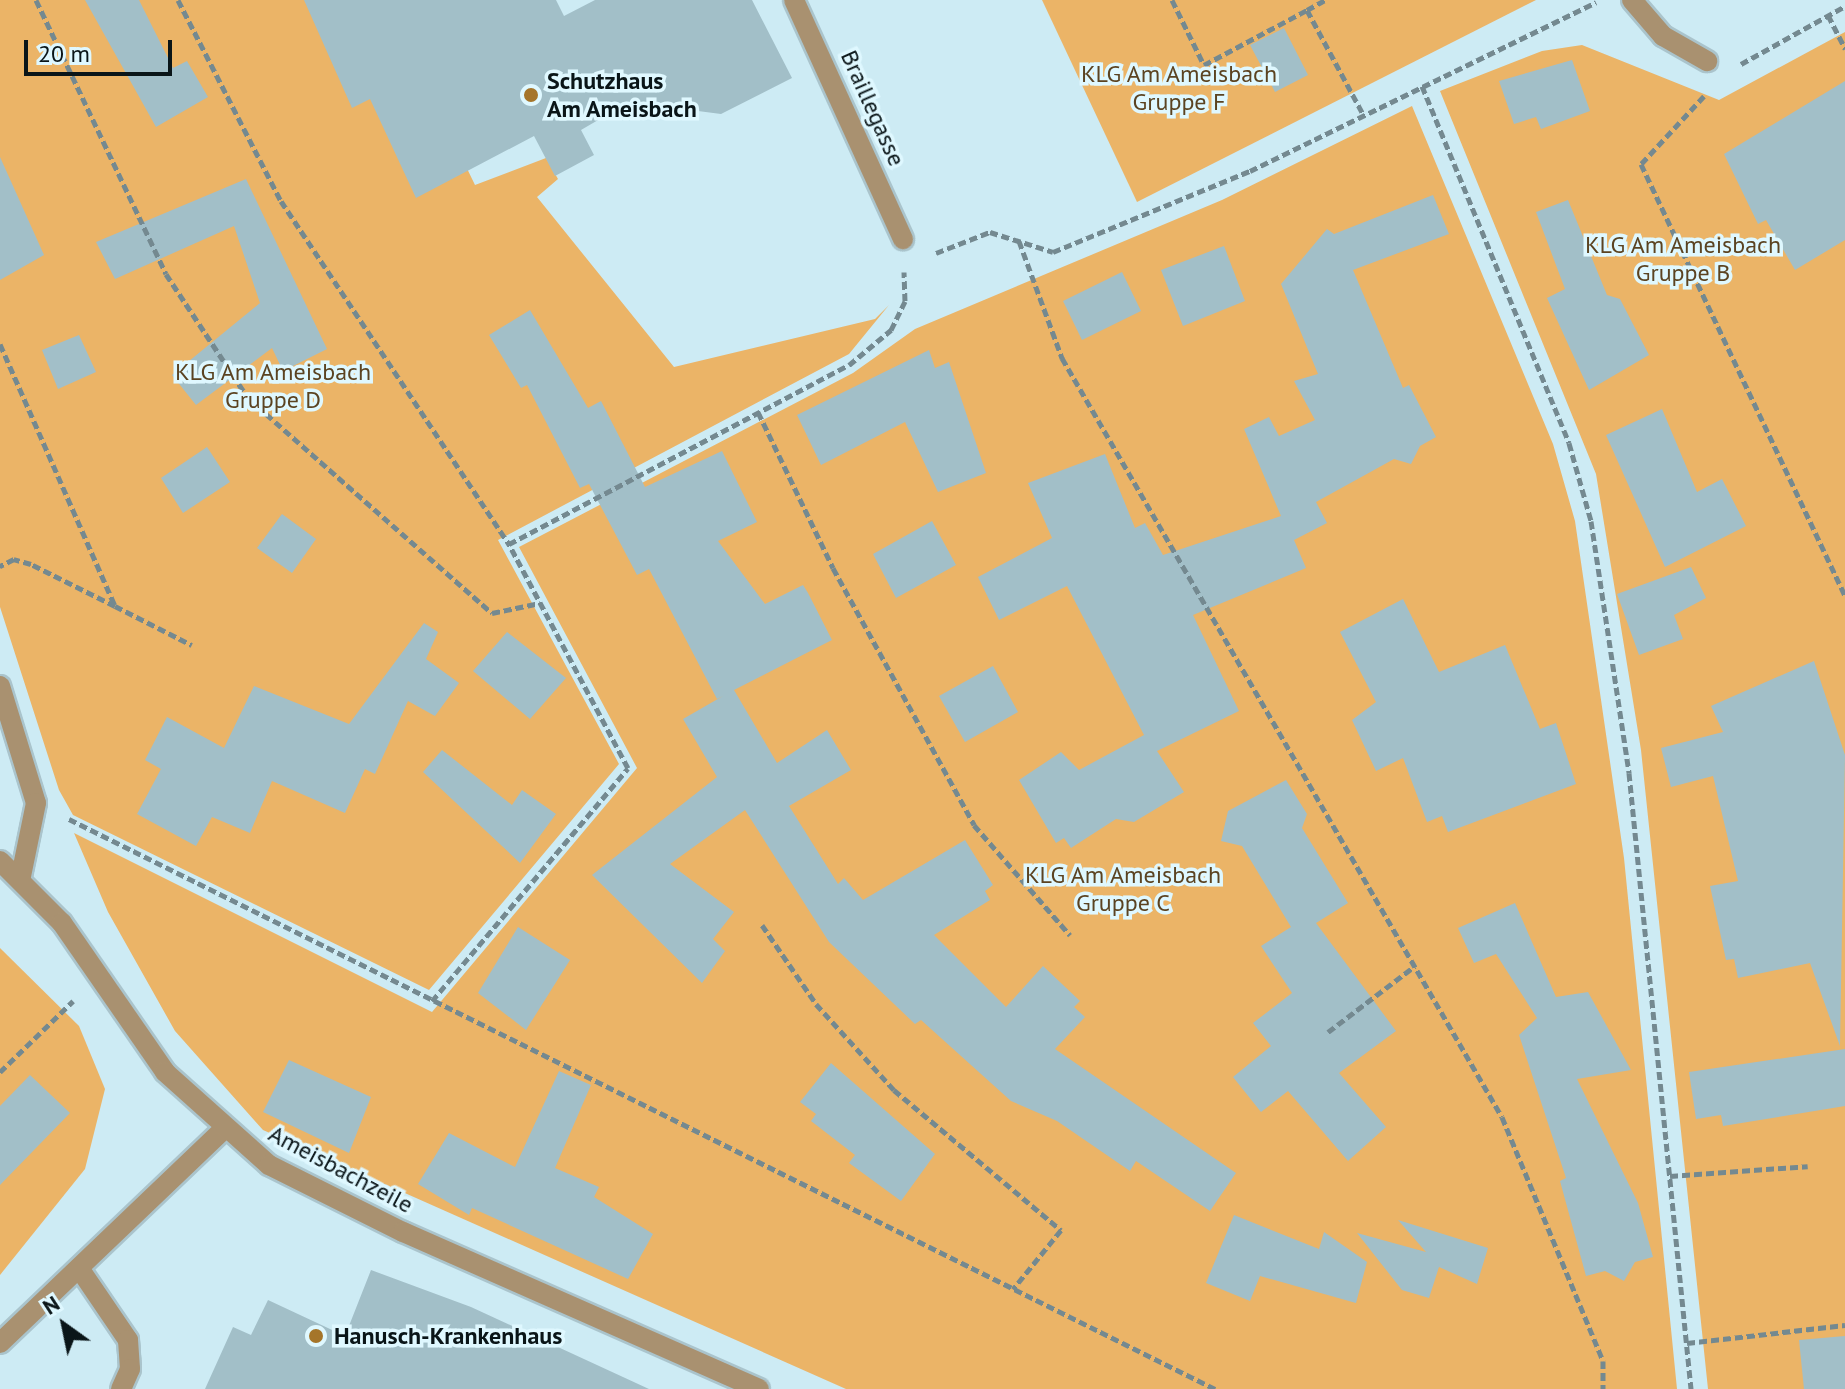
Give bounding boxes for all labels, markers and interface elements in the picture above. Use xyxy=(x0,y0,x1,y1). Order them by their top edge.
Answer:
scale bar xyxy=(28,24,176,74)
text: 20 m xyxy=(38,38,90,69)
street label: Braillegasse xyxy=(835,46,911,170)
park label: KLG Am Ameisbach Gruppe F xyxy=(1080,60,1278,116)
place label: Schutzhaus Am Ameisbach xyxy=(547,67,698,123)
marker: Schutzhaus Am Ameisbach xyxy=(522,86,540,104)
park label: KLG Am Ameisbach Gruppe B xyxy=(1584,231,1782,287)
park label: KLG Am Ameisbach Gruppe D xyxy=(174,358,372,414)
park label: KLG Am Ameisbach Gruppe C xyxy=(1024,861,1222,917)
street label: Ameisbachzeile xyxy=(264,1119,418,1219)
north arrow xyxy=(24,1285,104,1365)
text: N xyxy=(37,1289,65,1321)
place label: Hanusch-Krankenhaus xyxy=(334,1322,562,1350)
marker: Hanusch-Krankenhaus xyxy=(305,1325,327,1347)

